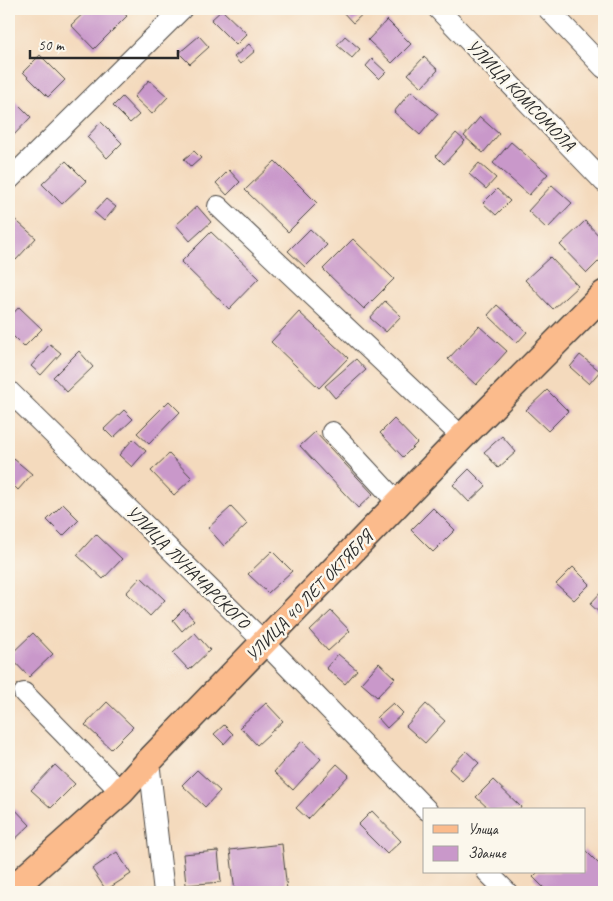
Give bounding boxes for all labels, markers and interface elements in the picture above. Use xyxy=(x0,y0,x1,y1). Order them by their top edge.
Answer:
scale bar xyxy=(30,28,178,60)
street label: УЛИЦА КОМСОМОЛА xyxy=(462,35,580,156)
text: 50 m xyxy=(38,36,65,55)
street label: УЛИЦА ЛУНАЧАРСКОГО xyxy=(122,501,256,635)
street label: УЛИЦА 40 ЛЕТ ОКТЯБРЯ xyxy=(241,524,379,666)
legend xyxy=(423,808,586,874)
text: Улица xyxy=(468,820,499,839)
text: Здание xyxy=(468,844,507,863)

